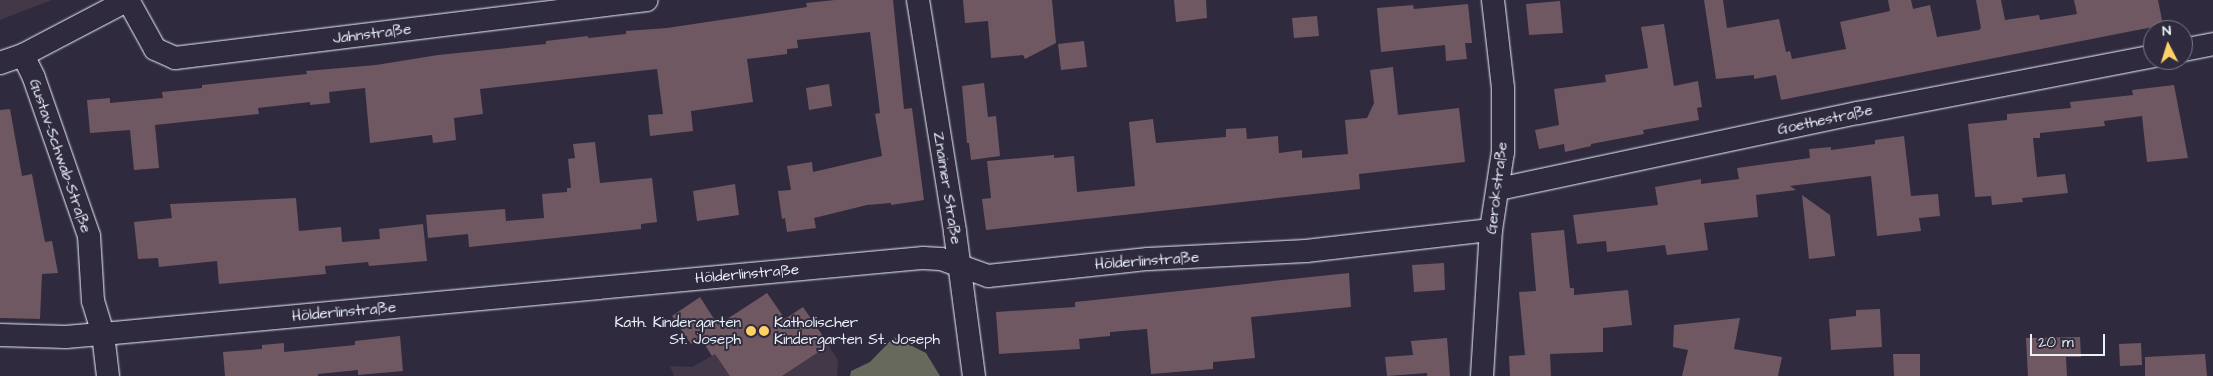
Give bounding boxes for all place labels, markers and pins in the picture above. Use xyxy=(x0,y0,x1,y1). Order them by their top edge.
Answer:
place label: Kath. Kindergarten St. Joseph xyxy=(614,313,741,348)
place label: Katholischer Kindergarten St. Joseph xyxy=(774,313,940,348)
marker: Kath. Kindergarten St. Joseph xyxy=(745,325,757,337)
marker: Katholischer Kindergarten St. Joseph xyxy=(758,325,770,337)

